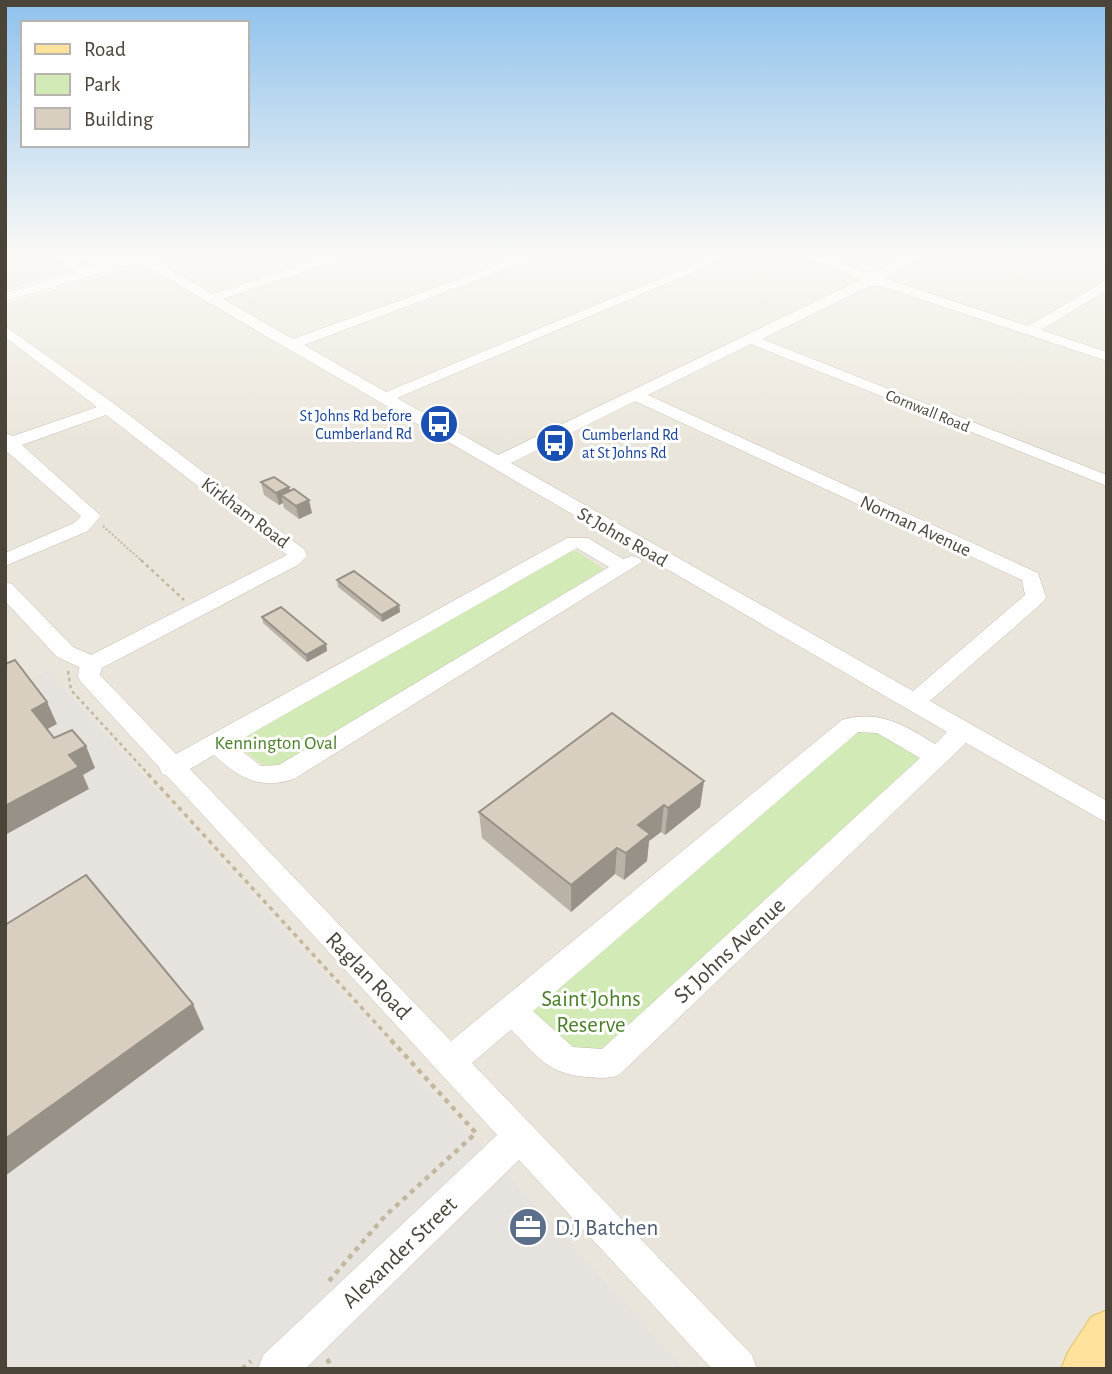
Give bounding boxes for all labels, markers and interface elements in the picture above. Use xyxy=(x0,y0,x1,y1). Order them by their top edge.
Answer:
legend xyxy=(21,21,248,147)
text: Road xyxy=(84,39,126,60)
text: Park xyxy=(84,74,121,95)
text: Building xyxy=(84,109,154,130)
street label: Cornwall Road xyxy=(883,387,972,435)
bus stop icon: St Johns Rd before Cumberland Rd xyxy=(418,403,460,445)
place label: St Johns Rd before Cumberland Rd xyxy=(300,408,412,442)
bus stop icon: Cumberland Rd at St Johns Rd xyxy=(534,422,576,464)
place label: Cumberland Rd at St Johns Rd xyxy=(582,427,679,461)
street label: Kirkham Road xyxy=(198,474,293,552)
street label: Norman Avenue xyxy=(857,492,974,560)
street label: St Johns Road xyxy=(574,504,671,571)
park label: Kennington Oval xyxy=(215,734,337,753)
street label: St Johns Avenue xyxy=(670,894,790,1008)
street label: Raglan Road xyxy=(321,928,415,1024)
park label: Saint Johns Reserve xyxy=(541,988,641,1037)
street label: Alexander Street xyxy=(338,1193,462,1313)
office icon: D.J Batchen xyxy=(507,1206,549,1248)
place label: D.J Batchen xyxy=(555,1217,658,1240)

